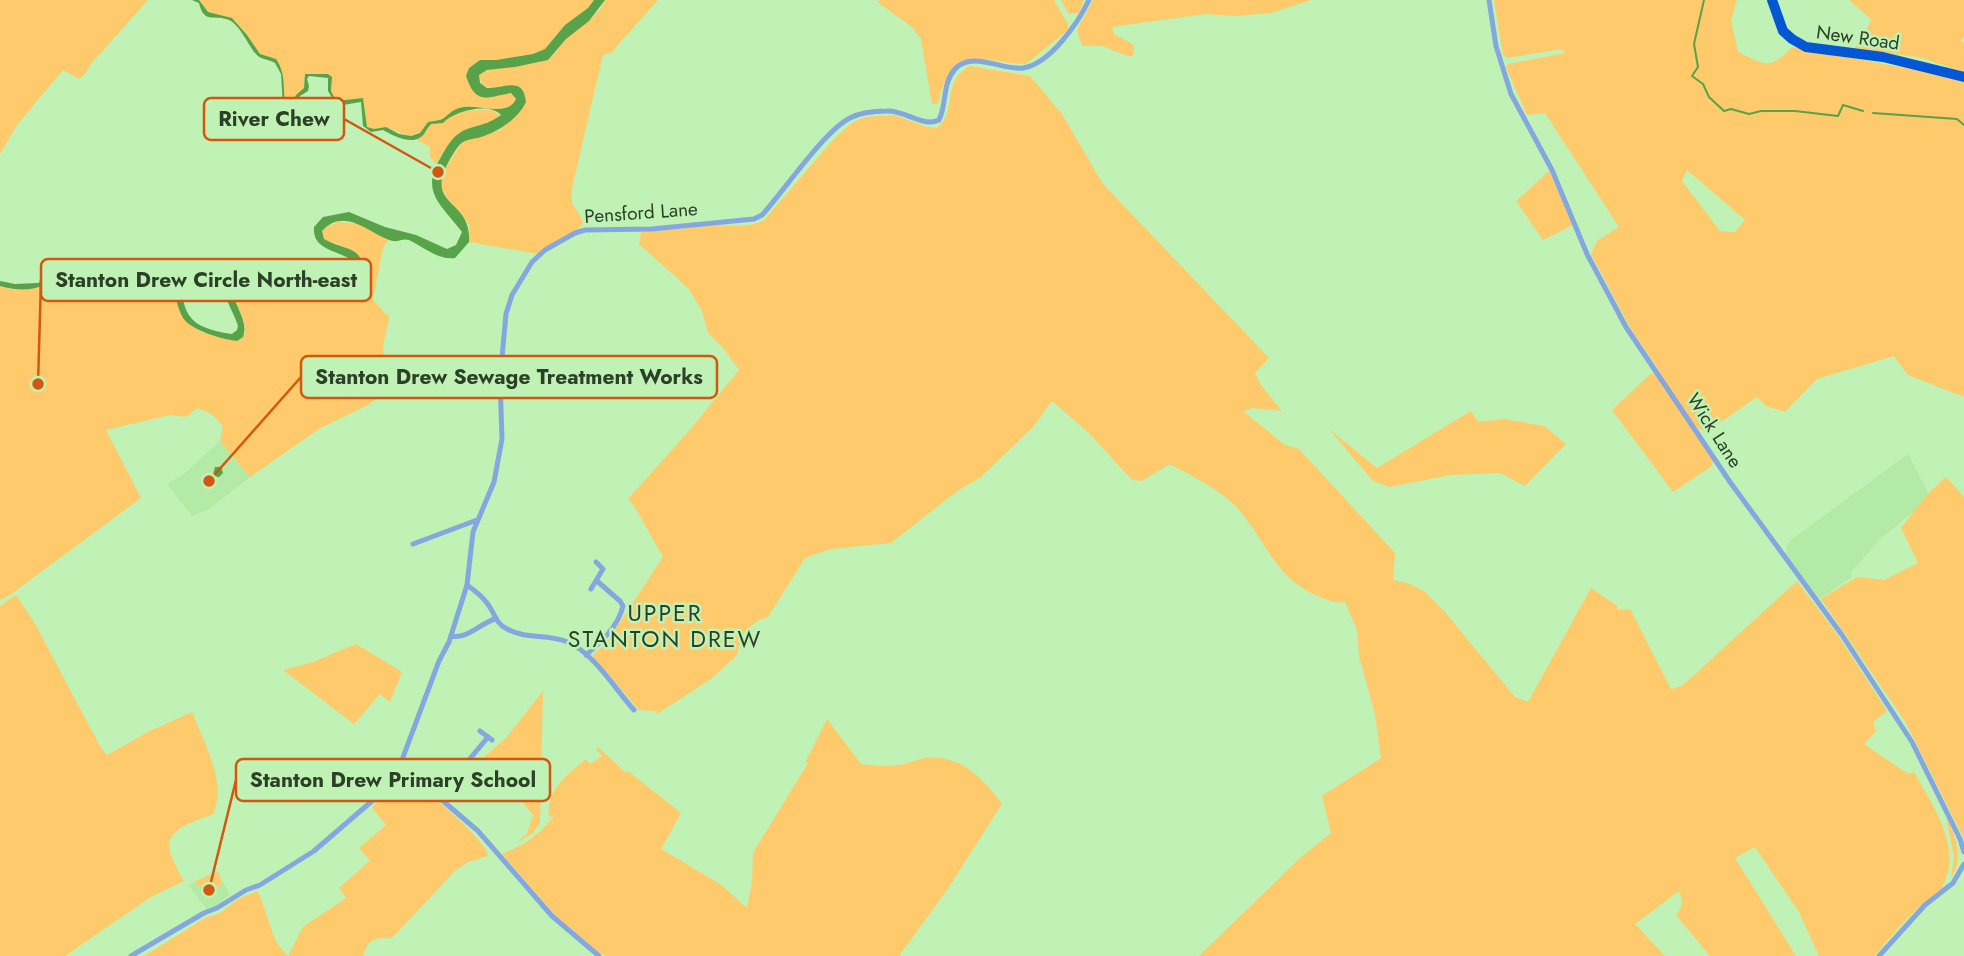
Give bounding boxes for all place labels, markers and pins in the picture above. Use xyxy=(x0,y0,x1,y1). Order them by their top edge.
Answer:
callout: River Chew xyxy=(204,98,344,140)
callout: Stanton Drew Circle North-east xyxy=(41,259,371,301)
callout: Stanton Drew Sewage Treatment Works xyxy=(301,356,717,398)
callout: Stanton Drew Primary School xyxy=(236,759,550,801)

